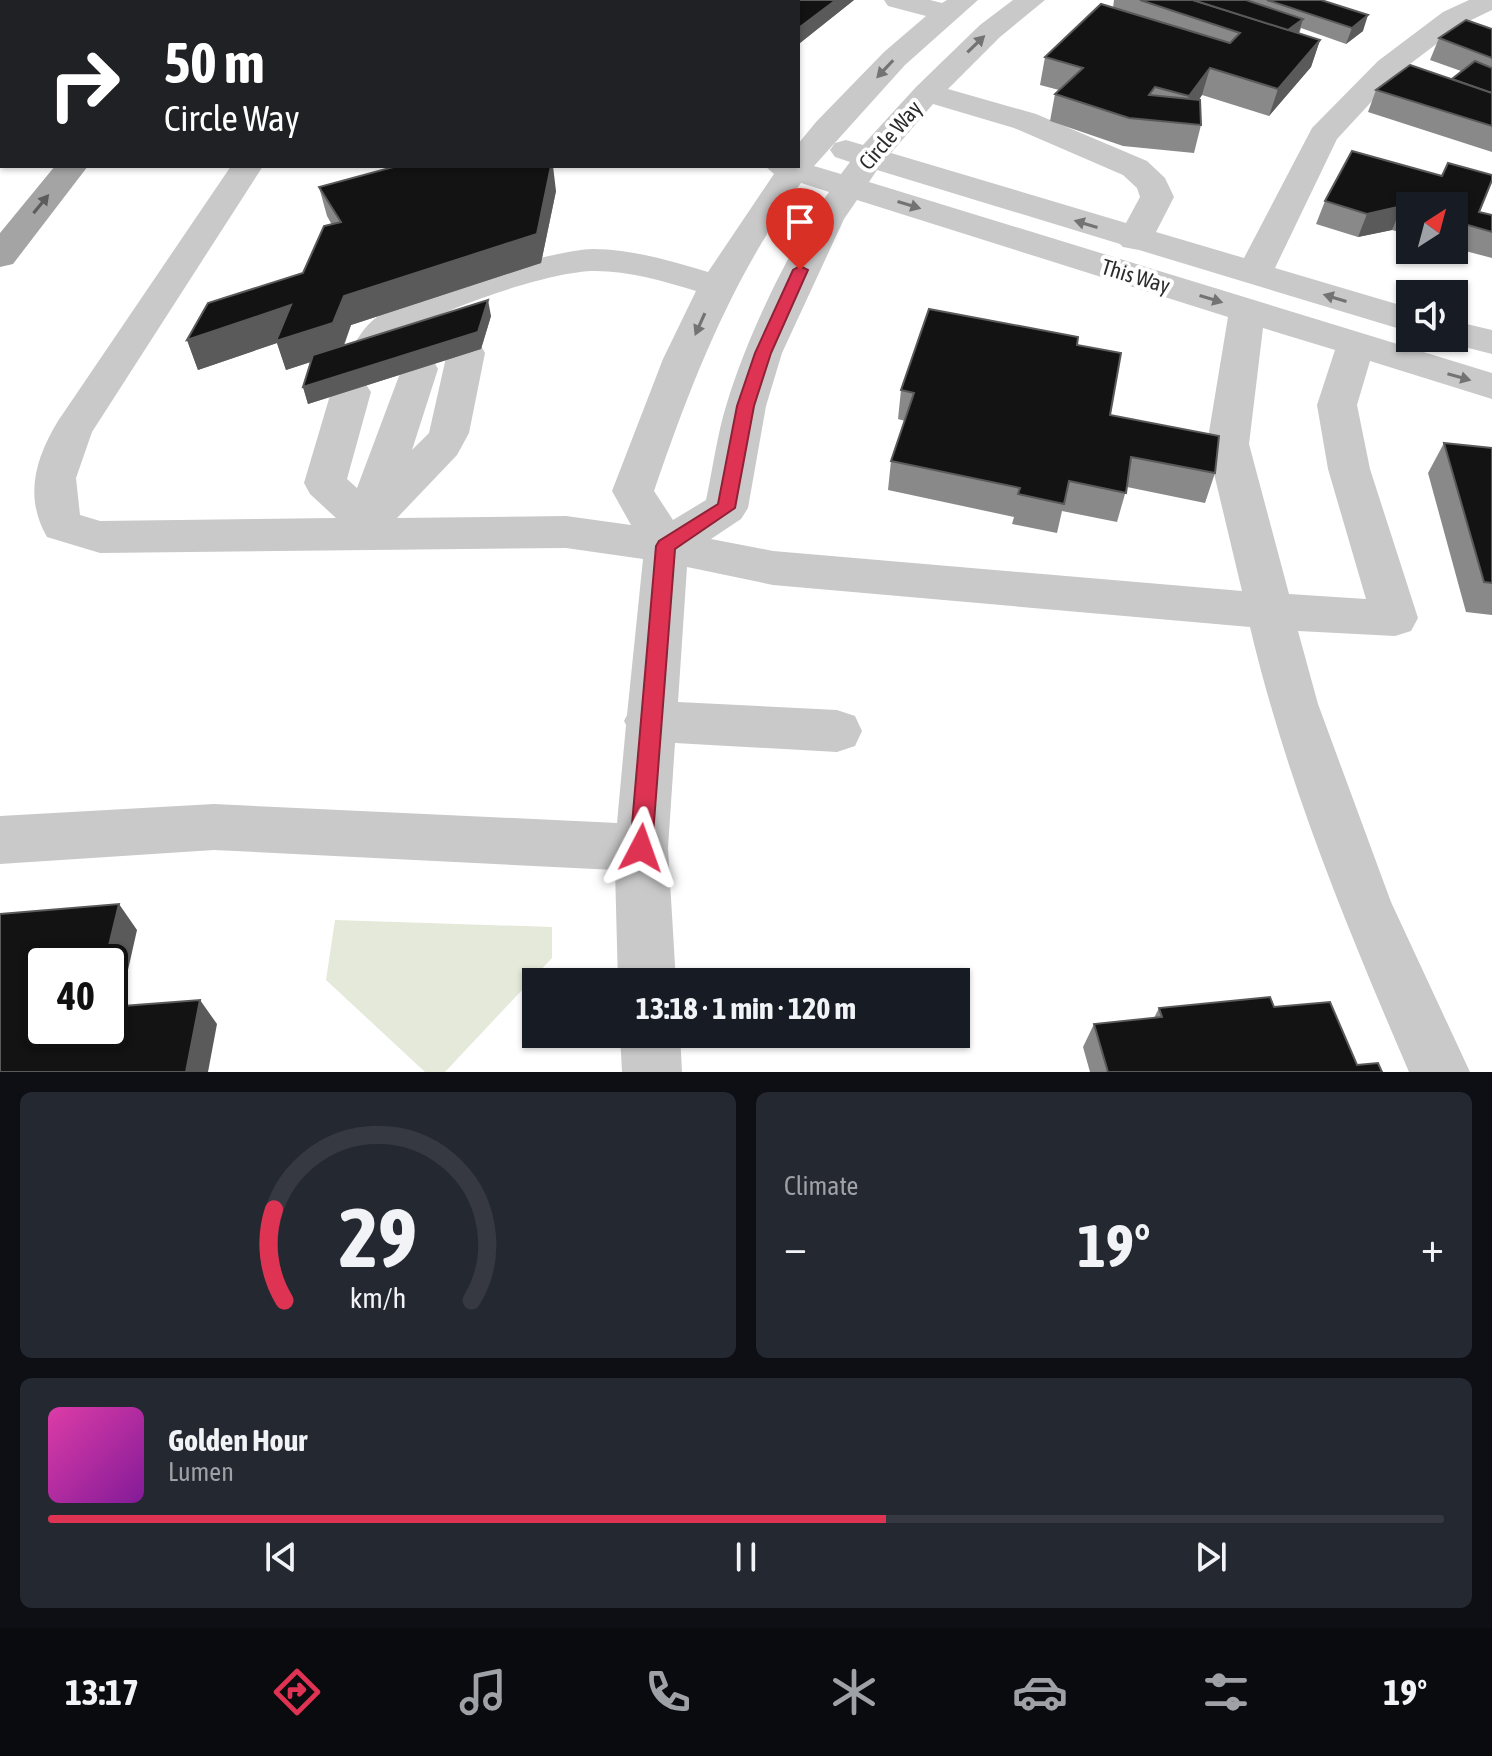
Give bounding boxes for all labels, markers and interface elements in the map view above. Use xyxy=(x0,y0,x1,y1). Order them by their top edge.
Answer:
text: 50 m xyxy=(164,31,265,95)
icon: right xyxy=(32,32,136,136)
one-way arrow xyxy=(966,36,985,54)
one-way arrow xyxy=(876,60,894,79)
street label: Circle Way xyxy=(853,95,927,175)
text: Circle Way xyxy=(164,97,299,139)
pin xyxy=(766,188,834,270)
north arrow xyxy=(1396,192,1468,264)
map controls xyxy=(1396,192,1468,352)
one-way arrow xyxy=(32,194,48,214)
one-way arrow xyxy=(897,199,921,212)
icon: arrive xyxy=(778,200,822,244)
one-way arrow xyxy=(1074,218,1098,230)
street label: This Way xyxy=(1099,253,1173,299)
button: sound xyxy=(1396,280,1468,352)
one-way arrow xyxy=(1323,291,1347,304)
one-way arrow xyxy=(1199,293,1223,306)
one-way arrow xyxy=(693,312,707,335)
one-way arrow xyxy=(1447,371,1471,384)
position arrow xyxy=(599,806,683,890)
speed limit sign: 40 xyxy=(24,944,128,1048)
text: 13:18 · 1 min · 120 m xyxy=(636,991,856,1025)
text: Climate xyxy=(784,1171,858,1201)
text: 29 xyxy=(339,1189,417,1285)
text: 19° xyxy=(1078,1211,1150,1280)
text: − xyxy=(784,1221,807,1271)
text: + xyxy=(1421,1221,1444,1271)
text: km/h xyxy=(350,1281,406,1314)
text: Golden Hour xyxy=(168,1423,307,1457)
text: Lumen xyxy=(168,1457,234,1487)
icon: previous xyxy=(259,1535,303,1579)
icon: pause xyxy=(724,1535,768,1579)
icon: next xyxy=(1189,1535,1233,1579)
icon: directions xyxy=(269,1664,325,1720)
icon: music xyxy=(455,1664,511,1720)
icon: phone xyxy=(640,1664,696,1720)
icon: climate xyxy=(826,1664,882,1720)
icon: car xyxy=(1012,1664,1068,1720)
icon: filters xyxy=(1198,1664,1254,1720)
text: 13:17 xyxy=(65,1671,139,1713)
text: 19° xyxy=(1383,1671,1427,1713)

